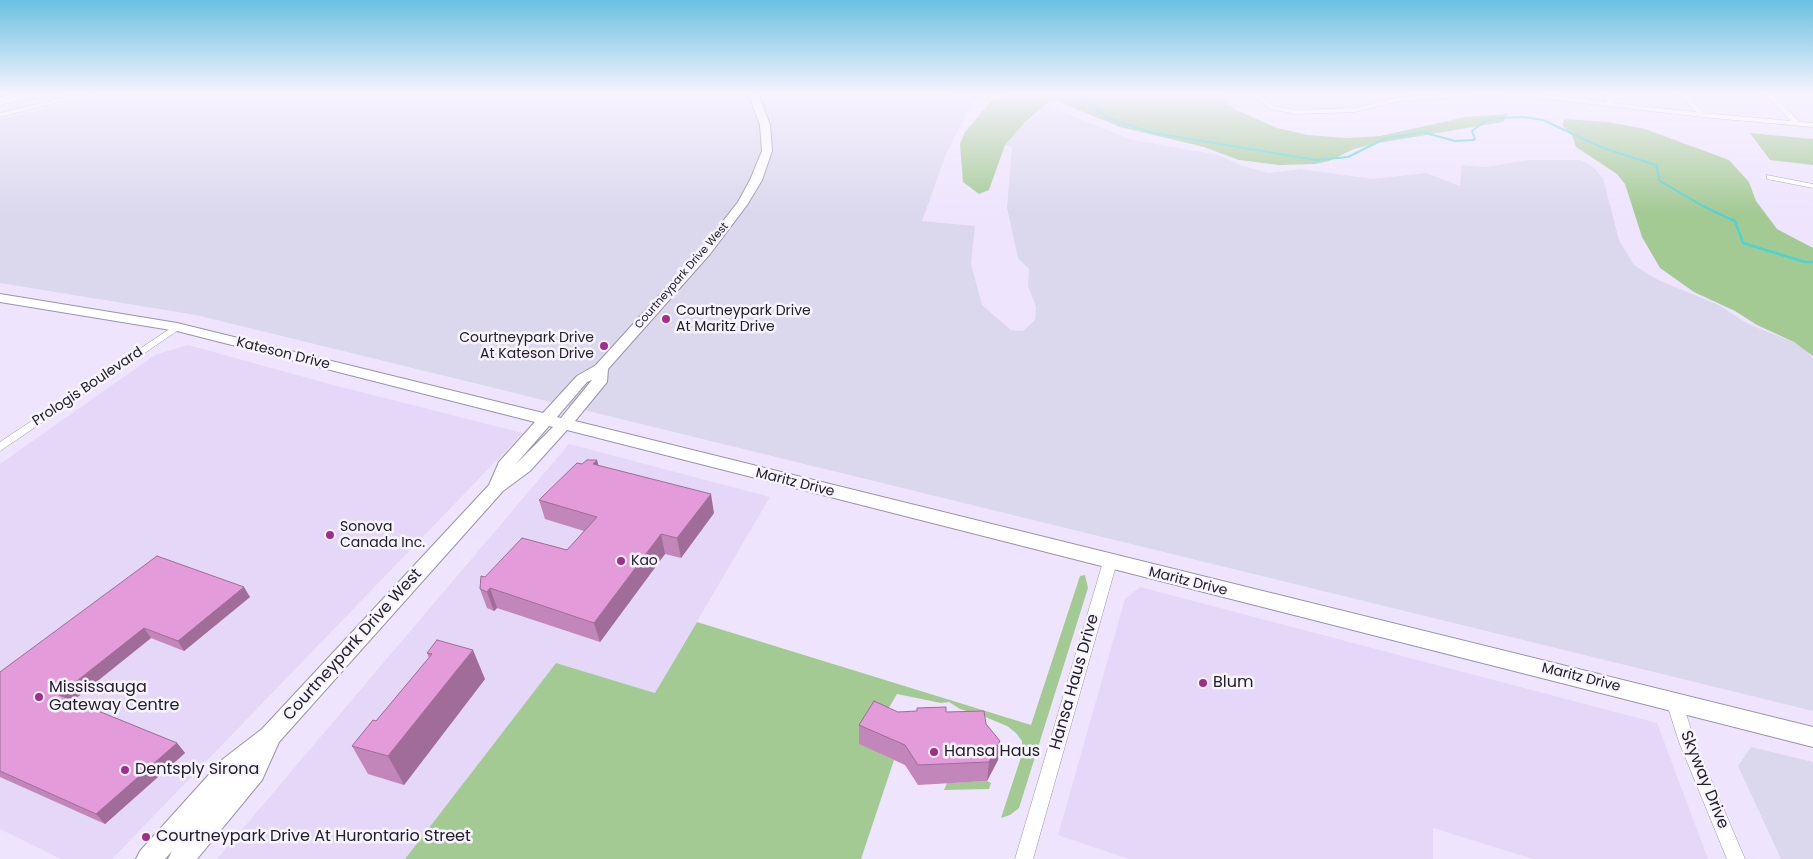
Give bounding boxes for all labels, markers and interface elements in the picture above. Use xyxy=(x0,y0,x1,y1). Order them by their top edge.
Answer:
street label: Courtneypark Drive West xyxy=(632,220,732,332)
place label: Courtneypark Drive At Maritz Drive xyxy=(676,303,811,336)
marker: Courtneypark Drive At Maritz Drive xyxy=(660,313,672,325)
place label: Courtneypark Drive At Kateson Drive xyxy=(459,330,594,362)
street label: Kateson Drive xyxy=(235,334,331,374)
marker: Courtneypark Drive At Kateson Drive xyxy=(598,340,610,352)
street label: Prologis Boulevard xyxy=(30,344,146,430)
street label: Maritz Drive xyxy=(754,465,836,501)
place label: Sonova Canada Inc. xyxy=(340,519,425,552)
marker: Sonova Canada Inc. xyxy=(324,529,336,541)
place label: Kao xyxy=(631,553,658,569)
marker: Kao xyxy=(615,555,627,567)
street label: Maritz Drive xyxy=(1147,564,1229,600)
street label: Courtneypark Drive West xyxy=(280,565,426,725)
street label: Hansa Haus Drive xyxy=(1046,612,1104,752)
street label: Maritz Drive xyxy=(1540,660,1622,696)
place label: Blum xyxy=(1213,673,1253,693)
marker: Blum xyxy=(1197,677,1209,689)
place label: Mississauga Gateway Centre xyxy=(49,678,179,716)
marker: Mississauga Gateway Centre xyxy=(33,691,45,703)
street label: Skyway Drive xyxy=(1676,728,1732,832)
place label: Hansa Haus xyxy=(944,742,1040,762)
marker: Hansa Haus xyxy=(928,746,940,758)
place label: Dentsply Sirona xyxy=(135,760,259,780)
marker: Dentsply Sirona xyxy=(119,764,131,776)
place label: Courtneypark Drive At Hurontario Street xyxy=(156,827,471,847)
marker: Courtneypark Drive At Hurontario Street xyxy=(140,831,152,843)

